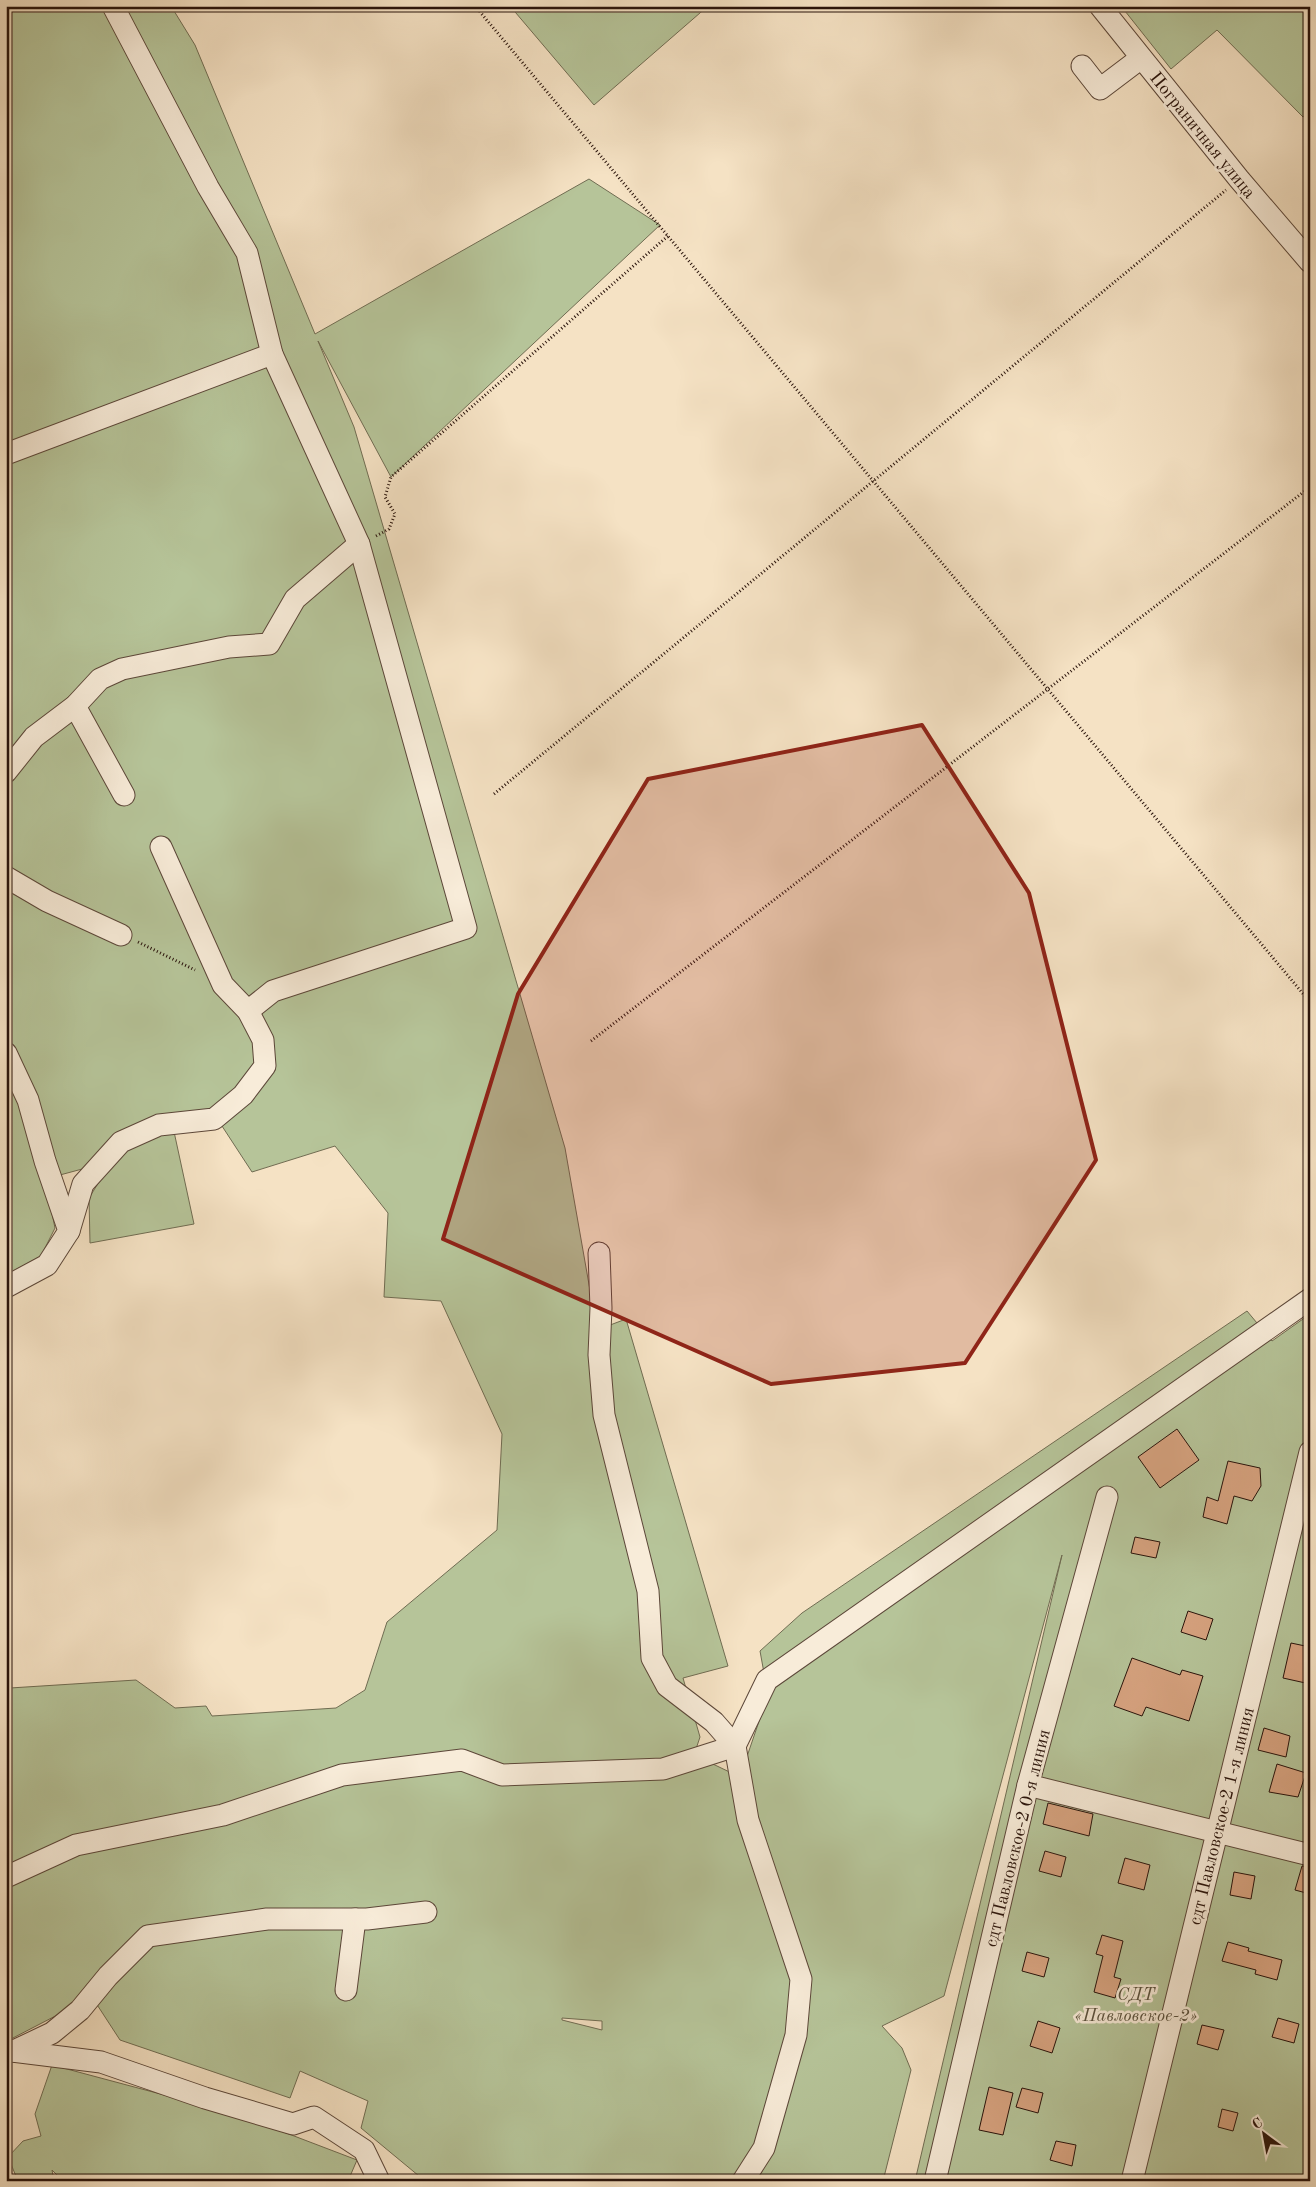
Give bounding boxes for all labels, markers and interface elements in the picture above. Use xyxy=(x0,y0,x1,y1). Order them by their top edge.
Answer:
street label: Пограничная улица xyxy=(1146,69,1259,202)
street label: сдт Павловское-2 1-я линия xyxy=(1186,1705,1258,1927)
street label: сдт Павловское-2 0-я линия xyxy=(982,1727,1054,1949)
park label: СДТ «Павловское-2» xyxy=(1075,1986,1198,2025)
north arrow xyxy=(1238,2110,1288,2160)
text: С xyxy=(1250,2115,1265,2132)

